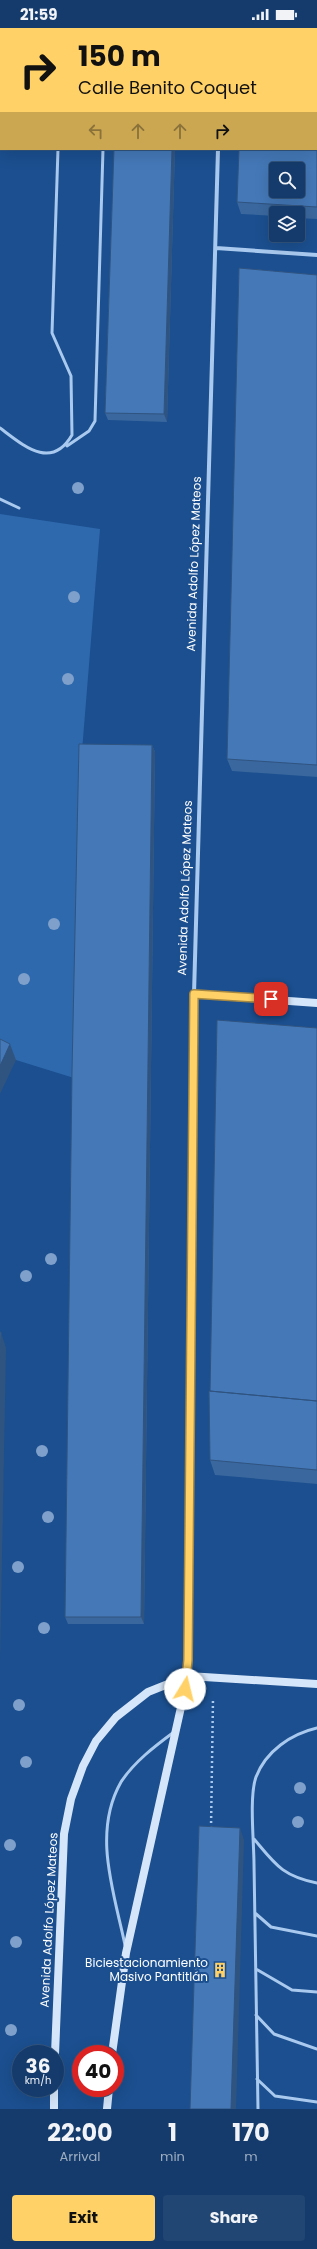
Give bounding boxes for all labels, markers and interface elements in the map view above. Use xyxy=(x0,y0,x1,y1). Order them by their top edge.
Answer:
text: 21:59 xyxy=(20,4,57,25)
text: 150 m xyxy=(78,37,161,76)
icon: right xyxy=(12,44,64,96)
text: Calle Benito Coquet xyxy=(78,75,257,100)
icon: left xyxy=(85,120,107,142)
icon: ahead xyxy=(127,120,149,142)
icon: ahead xyxy=(169,120,191,142)
icon: right xyxy=(211,120,233,142)
map controls xyxy=(269,162,305,242)
button: search xyxy=(269,162,305,198)
button: layers xyxy=(269,206,305,242)
street label: Avenida Adolfo López Mateos xyxy=(182,476,205,652)
street label: Avenida Adolfo López Mateos xyxy=(173,800,196,976)
pin xyxy=(254,982,288,1016)
icon: arrive xyxy=(260,988,282,1010)
position arrow xyxy=(164,1668,206,1710)
street label: Avenida Adolfo López Mateos xyxy=(35,1832,62,2008)
place label: Biciestacionamiento Masivo Pantitlán xyxy=(85,1954,208,1985)
building icon: Biciestacionamiento Masivo Pantitlán xyxy=(211,1961,229,1979)
speed limit sign: 40 xyxy=(72,2045,124,2097)
text: 36 xyxy=(26,2052,50,2080)
text: km/h xyxy=(25,2073,51,2088)
text: 22:00 xyxy=(47,2116,113,2149)
text: 1 xyxy=(168,2116,177,2149)
text: 170 xyxy=(232,2116,270,2149)
text: Arrival xyxy=(60,2147,100,2166)
text: min xyxy=(160,2147,185,2166)
text: m xyxy=(244,2147,258,2166)
button: Exit xyxy=(12,2195,155,2241)
button: Share xyxy=(163,2195,305,2241)

